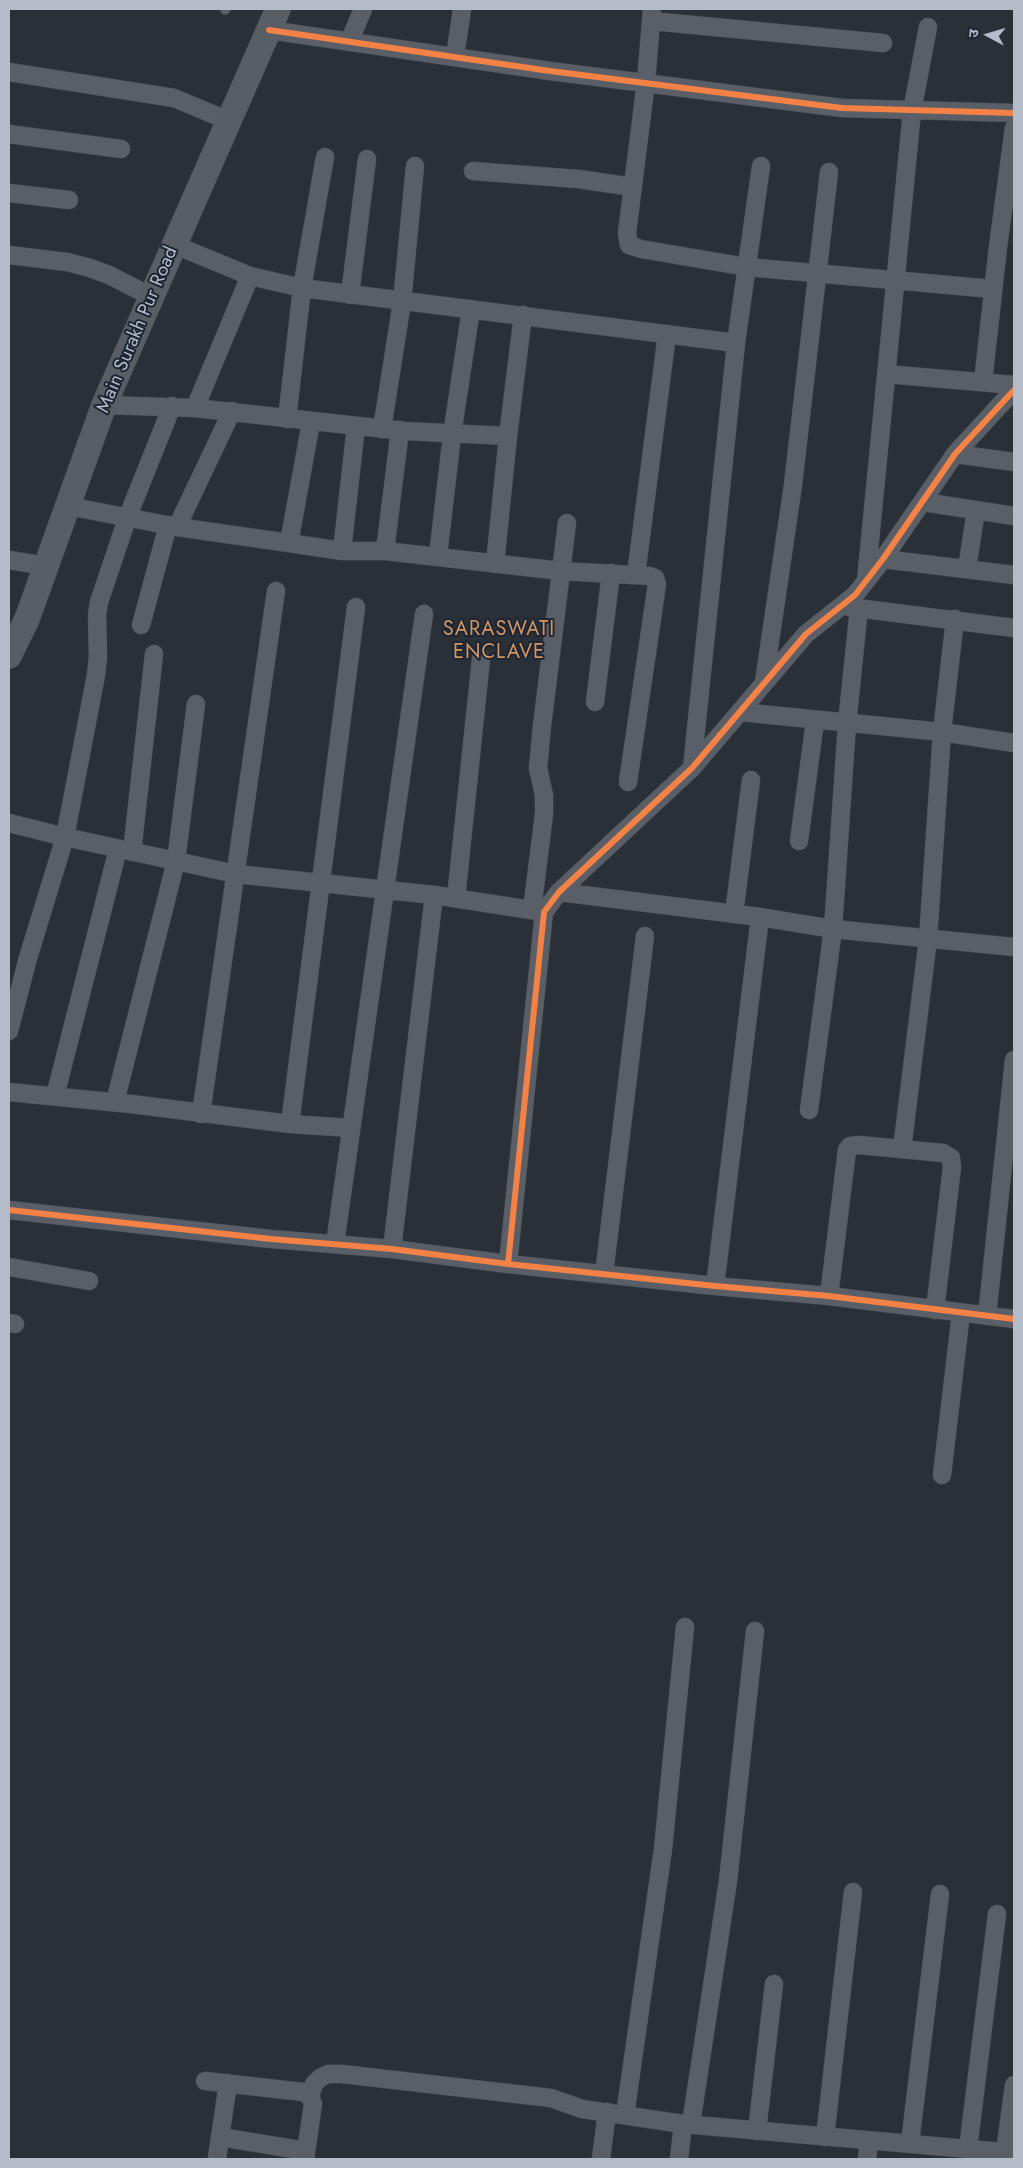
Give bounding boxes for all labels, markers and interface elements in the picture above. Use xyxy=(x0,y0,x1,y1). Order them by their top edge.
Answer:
north arrow xyxy=(963,10,1013,60)
text: उ xyxy=(963,28,983,39)
street label: Main Surakh Pur Road xyxy=(93,243,183,417)
district label: SARASWATI ENCLAVE xyxy=(442,618,556,665)

